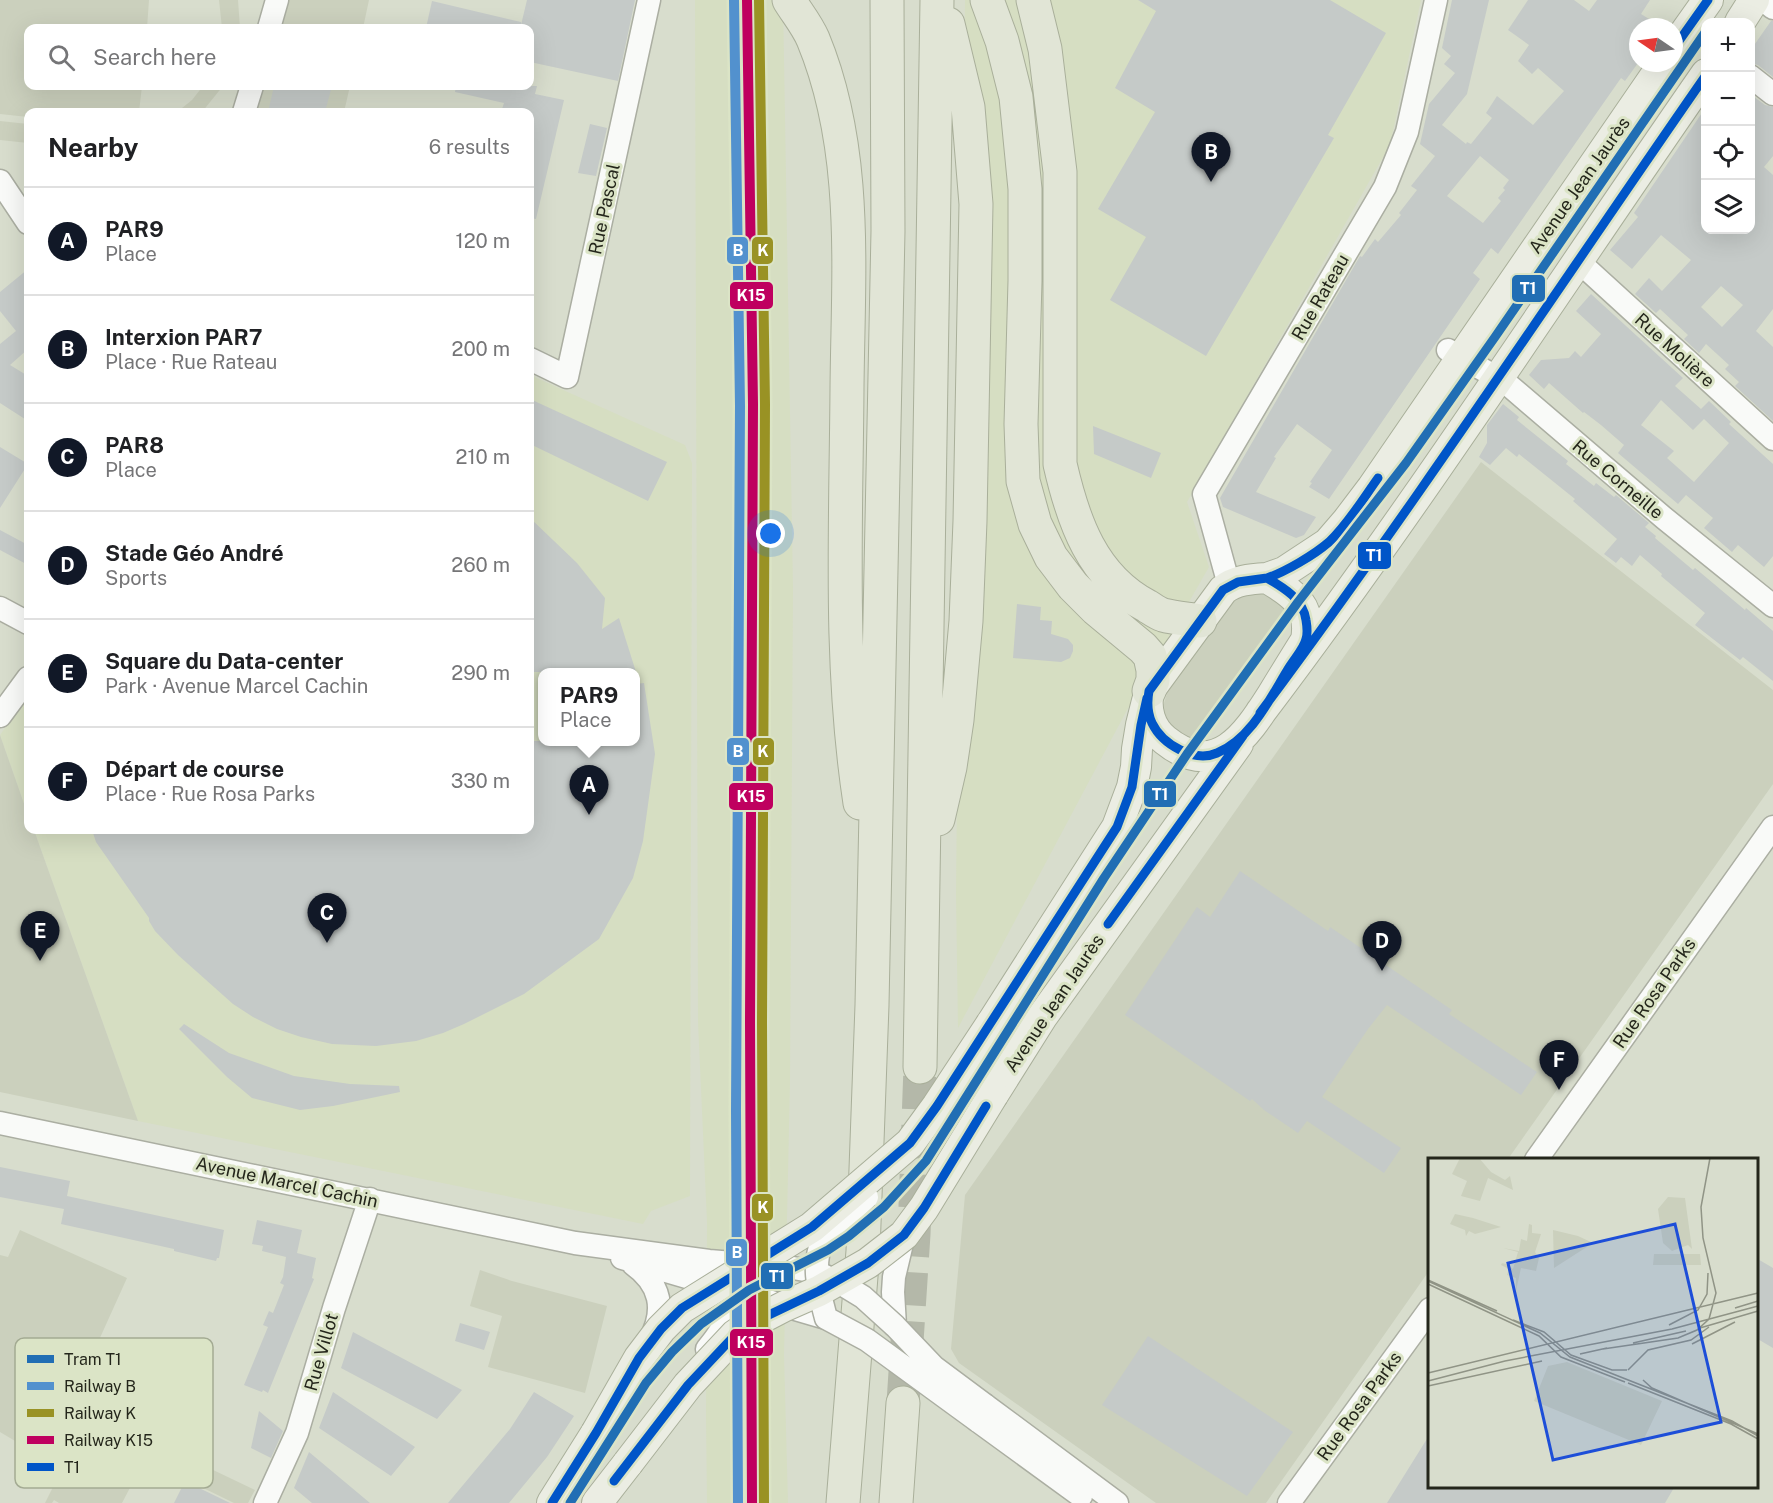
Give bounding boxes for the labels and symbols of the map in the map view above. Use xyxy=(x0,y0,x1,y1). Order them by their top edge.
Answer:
north arrow xyxy=(1629,18,1683,72)
street label: Avenue Jean Jaurès xyxy=(1524,113,1634,257)
pin: B xyxy=(1192,132,1230,182)
street label: Rue Pascal xyxy=(584,162,624,256)
line badge: B xyxy=(726,236,749,265)
line badge: K xyxy=(751,236,774,265)
text: B xyxy=(733,241,744,260)
text: K xyxy=(757,241,769,260)
street label: Rue Rateau xyxy=(1287,250,1353,344)
line badge: T1 xyxy=(1511,274,1546,303)
text: T1 xyxy=(1520,279,1536,298)
line badge: K15 xyxy=(729,281,774,310)
text: K15 xyxy=(736,286,766,305)
street label: Rue Molière xyxy=(1631,309,1719,391)
street label: Rue Corneille xyxy=(1568,435,1668,523)
your location xyxy=(756,519,785,548)
line badge: T1 xyxy=(1357,541,1392,570)
text: T1 xyxy=(1366,546,1382,565)
line badge: B xyxy=(726,737,750,766)
line badge: K xyxy=(752,737,775,766)
text: B xyxy=(733,742,744,761)
text: K xyxy=(757,742,769,761)
pin: A xyxy=(570,766,608,815)
line badge: T1 xyxy=(1143,780,1177,808)
line badge: K15 xyxy=(728,782,774,811)
text: T1 xyxy=(1152,785,1168,804)
text: K15 xyxy=(736,787,766,806)
pin: C xyxy=(308,894,346,943)
pin: E xyxy=(20,912,60,961)
pin: D xyxy=(1362,922,1402,971)
street label: Avenue Jean Jaurès xyxy=(1000,930,1108,1076)
street label: Rue Rosa Parks xyxy=(1608,934,1700,1052)
pin: F xyxy=(1540,1040,1578,1090)
street label: Avenue Marcel Cachin xyxy=(194,1152,380,1212)
inset map xyxy=(1428,1158,1758,1488)
line badge: K xyxy=(751,1193,774,1222)
text: K xyxy=(757,1198,769,1217)
line badge: B xyxy=(725,1238,748,1267)
text: B xyxy=(732,1243,743,1262)
line badge: T1 xyxy=(760,1262,794,1290)
text: T1 xyxy=(769,1267,785,1286)
street label: Rue Villot xyxy=(300,1311,342,1393)
line badge: K15 xyxy=(729,1328,774,1357)
text: K15 xyxy=(736,1333,766,1352)
legend xyxy=(15,1338,213,1488)
street label: Rue Rosa Parks xyxy=(1312,1347,1406,1465)
text: Tram T1 xyxy=(64,1350,122,1369)
text: Railway B xyxy=(64,1377,136,1396)
text: Railway K xyxy=(64,1404,136,1423)
text: Railway K15 xyxy=(64,1431,153,1450)
text: T1 xyxy=(64,1458,80,1477)

